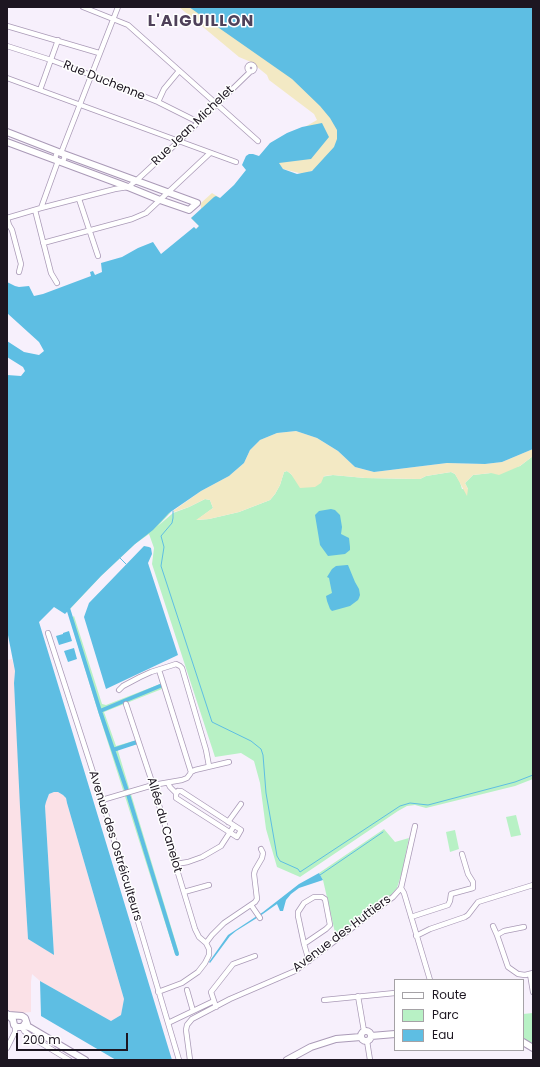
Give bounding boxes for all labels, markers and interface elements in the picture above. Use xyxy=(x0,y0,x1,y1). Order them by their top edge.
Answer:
district label: L'AIGUILLON xyxy=(148,12,254,32)
street label: Rue Duchenne xyxy=(61,58,147,104)
street label: Rue Jean Michelet xyxy=(149,83,237,169)
street label: Avenue des Ostréiculteurs xyxy=(85,769,145,923)
street label: Allée du Canelot xyxy=(143,776,185,874)
street label: Avenue des Huttiers xyxy=(290,892,394,976)
legend xyxy=(394,979,524,1051)
text: Route xyxy=(432,986,466,1003)
text: Parc xyxy=(432,1006,459,1023)
scale bar xyxy=(18,1025,130,1051)
text: Eau xyxy=(432,1026,454,1043)
text: 200 m xyxy=(23,1031,61,1048)

